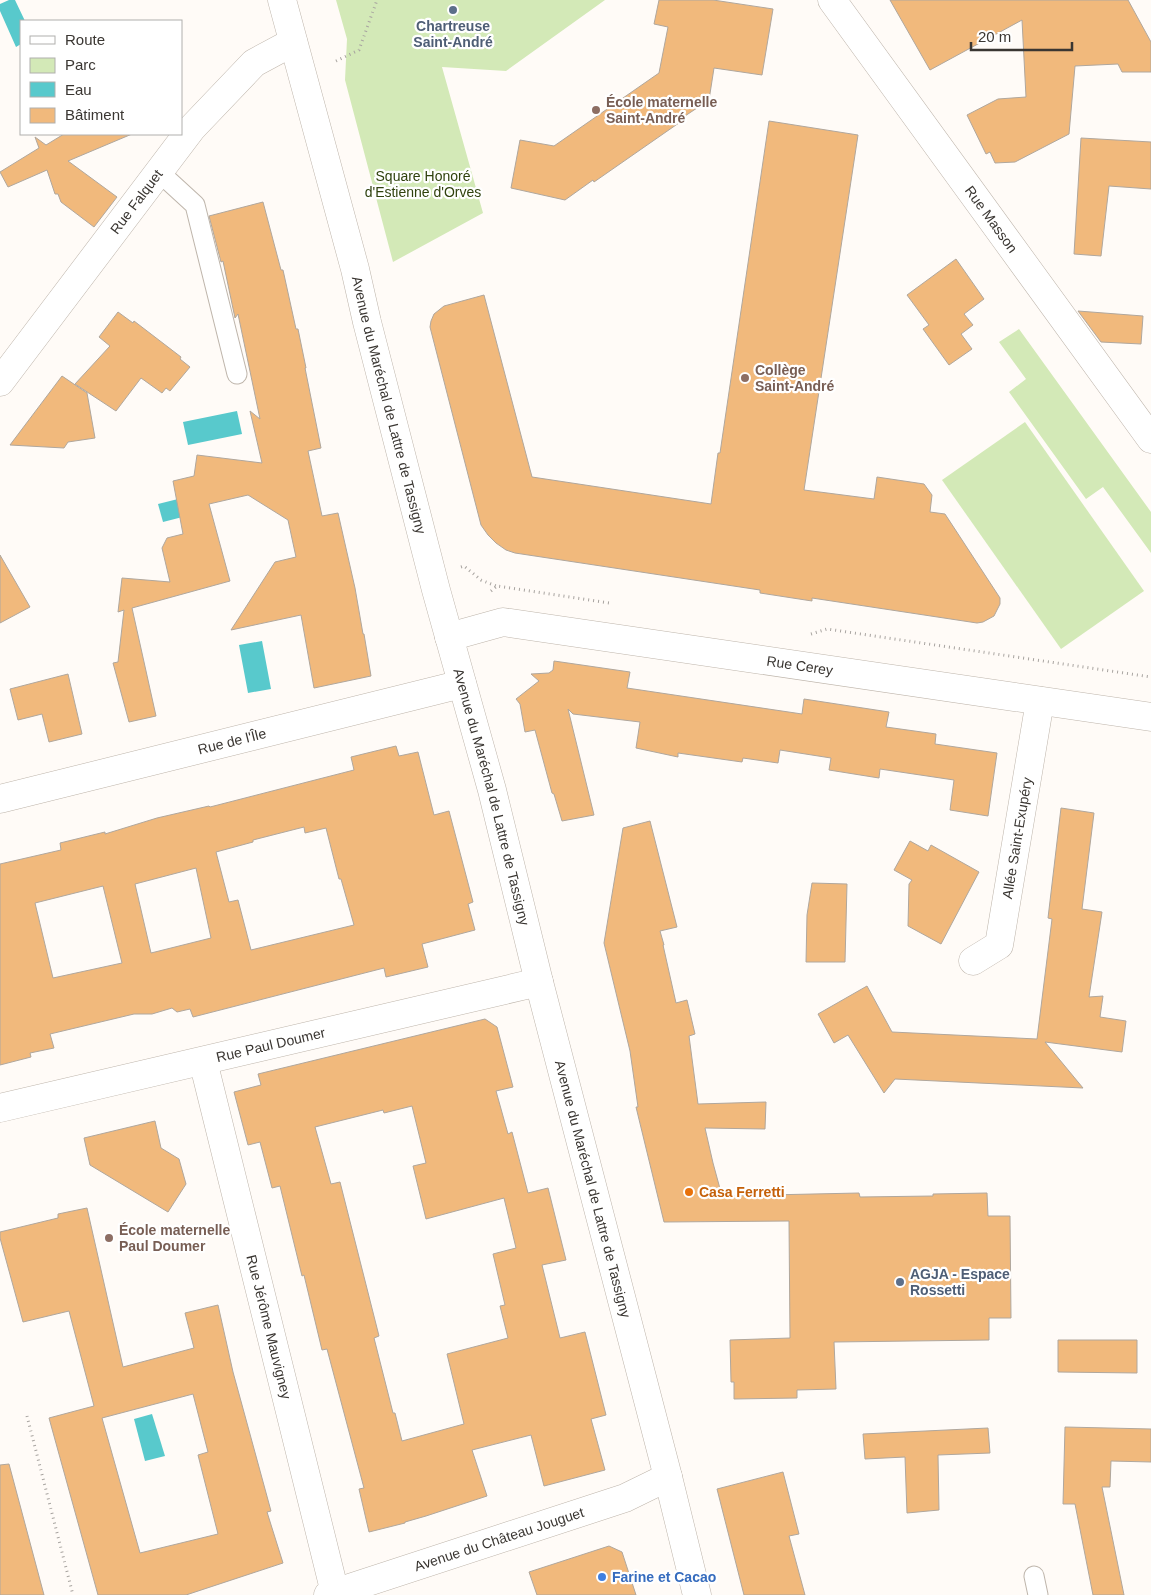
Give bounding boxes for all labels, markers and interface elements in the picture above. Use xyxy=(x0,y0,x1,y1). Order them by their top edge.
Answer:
marker: Chartreuse Saint-André xyxy=(447,4,459,16)
place label: Chartreuse Saint-André xyxy=(413,18,493,50)
legend xyxy=(20,20,182,135)
scale bar xyxy=(971,20,1072,52)
text: 20 m xyxy=(978,28,1011,45)
text: Route xyxy=(65,31,105,48)
text: Parc xyxy=(65,56,96,73)
text: Eau xyxy=(65,81,92,98)
place label: École maternelle Saint-André xyxy=(606,94,717,126)
marker: École maternelle Saint-André xyxy=(590,104,602,116)
text: Bâtiment xyxy=(65,106,125,123)
street label: Rue Falquet xyxy=(107,166,166,237)
park label: Square Honoré d'Estienne d'Orves xyxy=(365,168,481,200)
street label: Rue Masson xyxy=(962,183,1021,256)
street label: Avenue du Maréchal de Lattre de Tassigny xyxy=(349,275,429,536)
place label: Collège Saint-André xyxy=(755,362,835,394)
marker: Collège Saint-André xyxy=(739,372,751,384)
street label: Rue Cerey xyxy=(765,653,834,678)
street label: Avenue du Maréchal de Lattre de Tassigny xyxy=(450,666,533,927)
street label: Rue de l'Île xyxy=(196,725,268,757)
street label: Allée Saint-Exupéry xyxy=(999,776,1035,900)
street label: Rue Paul Doumer xyxy=(215,1024,327,1065)
street label: Avenue du Maréchal de Lattre de Tassigny xyxy=(552,1059,634,1319)
place label: Casa Ferretti xyxy=(699,1184,785,1200)
marker: Casa Ferretti xyxy=(683,1186,695,1198)
place label: École maternelle Paul Doumer xyxy=(119,1222,230,1254)
marker: École maternelle Paul Doumer xyxy=(103,1232,115,1244)
street label: Rue Jérôme Mauvigney xyxy=(243,1253,295,1401)
place label: AGJA - Espace Rossetti xyxy=(910,1266,1010,1298)
marker: AGJA - Espace Rossetti xyxy=(894,1276,906,1288)
street label: Avenue du Château Jouguet xyxy=(412,1504,586,1574)
place label: Farine et Cacao xyxy=(612,1569,716,1585)
marker: Farine et Cacao xyxy=(596,1571,608,1583)

